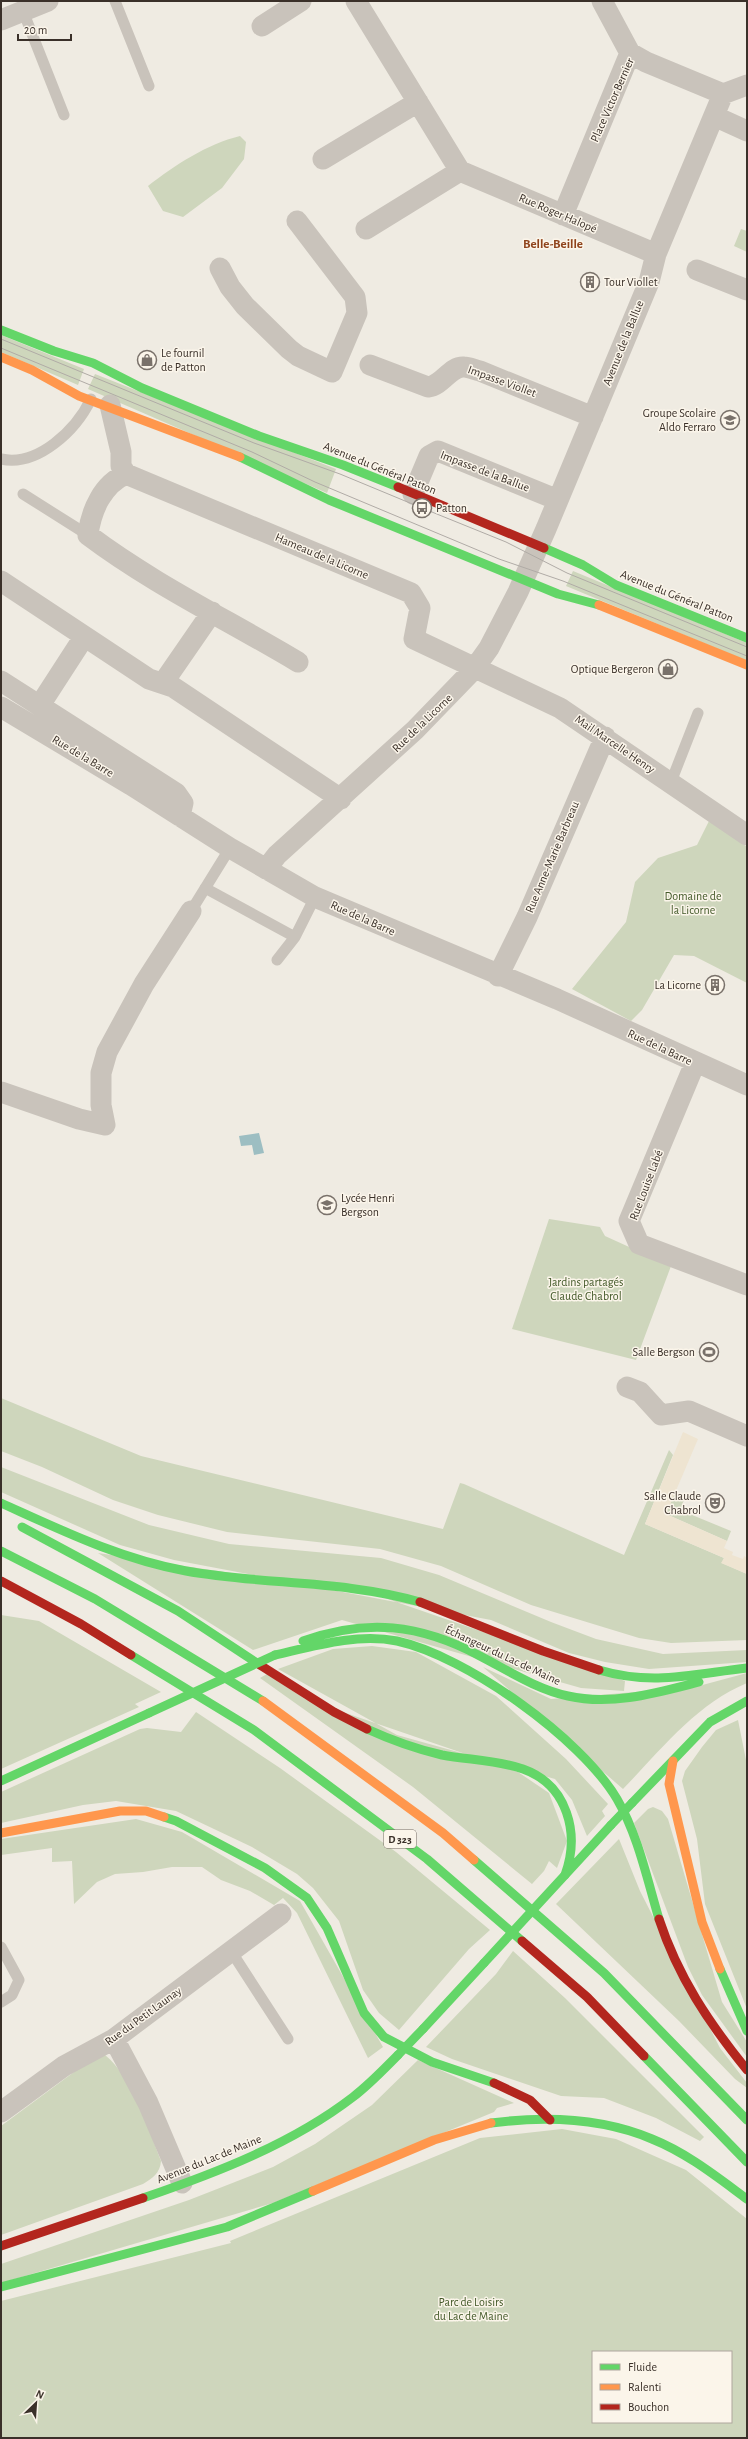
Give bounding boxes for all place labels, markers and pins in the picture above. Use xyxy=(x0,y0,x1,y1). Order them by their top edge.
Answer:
building icon: Tour Viollet xyxy=(579,271,601,293)
place label: Tour Viollet xyxy=(604,276,658,288)
place label: Le fournil de Patton xyxy=(161,347,206,373)
shop icon: Le fournil de Patton xyxy=(136,349,158,371)
place label: Groupe Scolaire Aldo Ferraro xyxy=(643,407,716,433)
school or university icon: Groupe Scolaire Aldo Ferraro xyxy=(719,409,741,431)
bus stop icon: Patton xyxy=(411,497,433,519)
place label: Patton xyxy=(436,502,467,514)
shop icon: Optique Bergeron xyxy=(657,658,679,680)
place label: Optique Bergeron xyxy=(571,663,654,675)
building icon: La Licorne xyxy=(704,974,726,996)
place label: La Licorne xyxy=(655,979,701,991)
place label: Lycée Henri Bergson xyxy=(341,1192,395,1218)
school or university icon: Lycée Henri Bergson xyxy=(316,1194,338,1216)
sports icon: Salle Bergson xyxy=(698,1341,720,1363)
place label: Salle Bergson xyxy=(633,1346,695,1358)
place label: Salle Claude Chabrol xyxy=(644,1490,701,1516)
theatre icon: Salle Claude Chabrol xyxy=(704,1492,726,1514)

